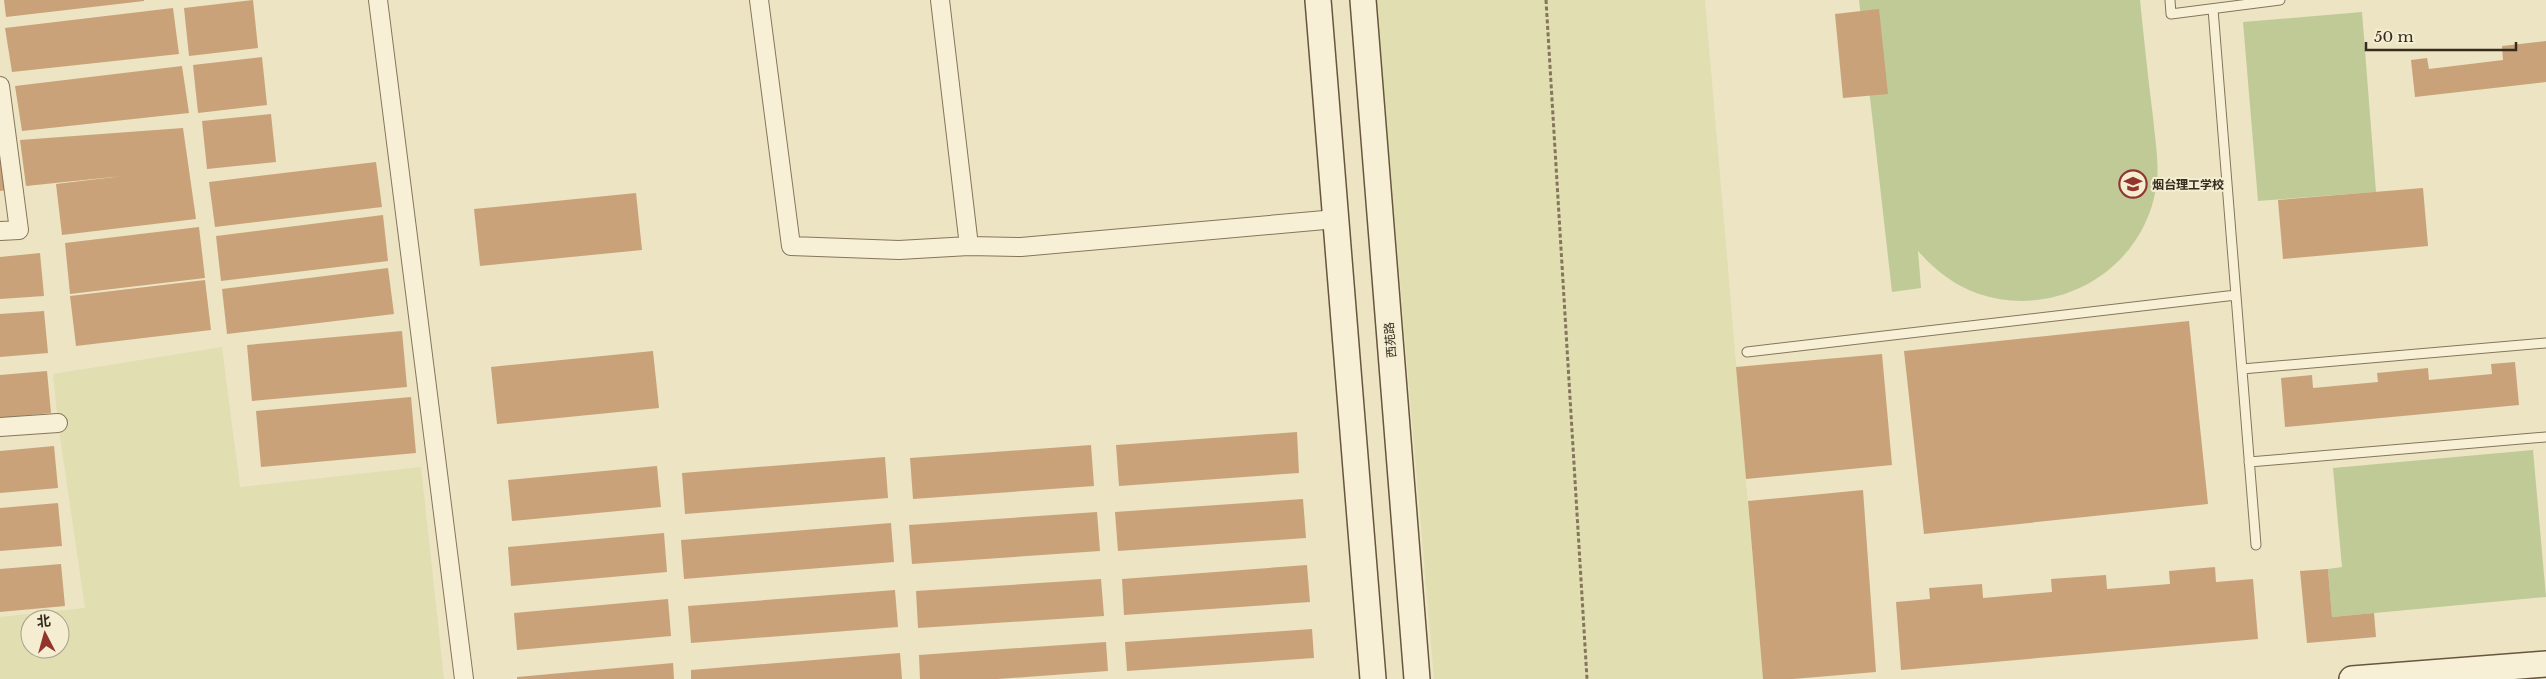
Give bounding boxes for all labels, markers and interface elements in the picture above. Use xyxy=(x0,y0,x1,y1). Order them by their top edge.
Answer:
scale bar xyxy=(2366,20,2516,52)
text: 50 m xyxy=(2374,27,2414,46)
school or university icon: 烟台理工学校 xyxy=(2118,169,2148,199)
place label: 烟台理工学校 xyxy=(2152,177,2224,192)
street label: 西苑路 xyxy=(1381,321,1399,359)
north arrow xyxy=(20,609,70,659)
text: 北 xyxy=(36,611,52,631)

